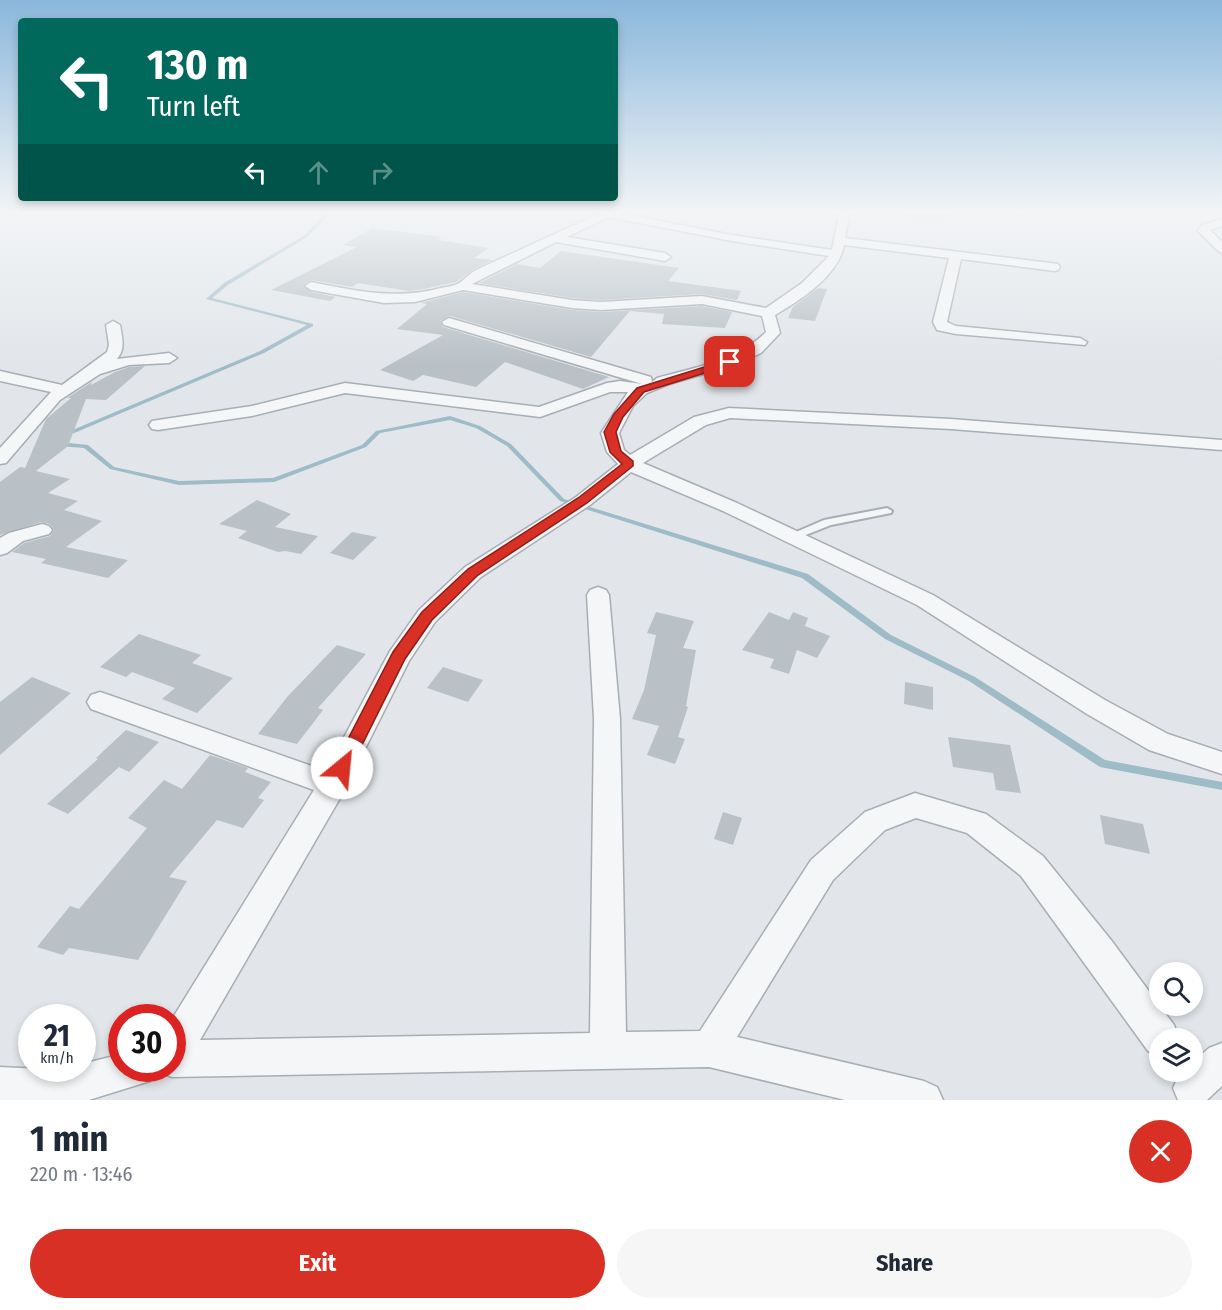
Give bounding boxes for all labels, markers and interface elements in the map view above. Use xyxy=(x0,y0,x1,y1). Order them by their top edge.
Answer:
text: 130 m xyxy=(147,40,248,90)
icon: left xyxy=(48,42,126,120)
text: Turn left xyxy=(147,91,240,123)
icon: left xyxy=(239,156,272,189)
icon: ahead xyxy=(302,156,335,189)
icon: right xyxy=(365,156,398,189)
pin xyxy=(704,336,755,387)
icon: arrive xyxy=(713,345,746,378)
position arrow xyxy=(310,736,374,800)
map controls xyxy=(1149,962,1203,1082)
button: search xyxy=(1149,962,1203,1016)
speed limit sign: 30 xyxy=(108,1004,186,1082)
text: 21 xyxy=(44,1018,70,1054)
button: layers xyxy=(1149,1028,1203,1082)
text: km/h xyxy=(40,1049,74,1067)
text: 1 min xyxy=(30,1117,108,1161)
button: close xyxy=(1129,1120,1192,1183)
text: 220 m · 13:46 xyxy=(30,1162,132,1186)
button: Exit xyxy=(30,1229,605,1298)
button: Share xyxy=(617,1229,1192,1298)

